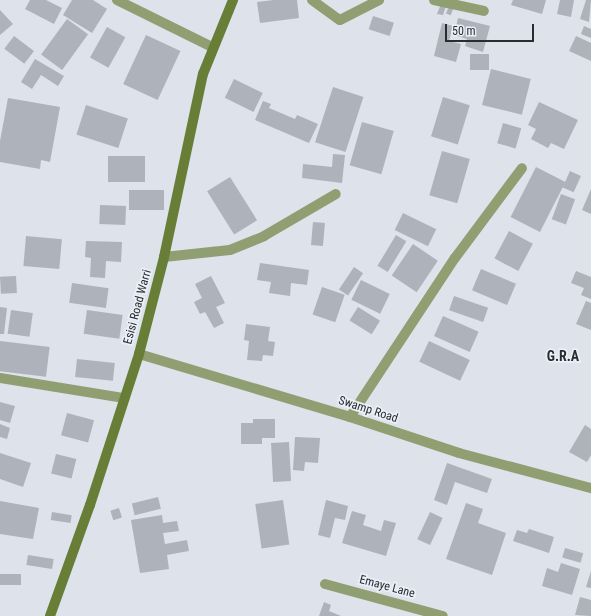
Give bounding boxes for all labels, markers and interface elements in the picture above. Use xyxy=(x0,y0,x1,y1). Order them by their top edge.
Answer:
scale bar xyxy=(447,16,536,42)
text: 50 m xyxy=(452,24,476,38)
street label: Esisi Road Warri xyxy=(121,268,155,346)
district label: G.R.A xyxy=(547,348,579,364)
street label: Swamp Road xyxy=(336,394,400,426)
street label: Emaye Lane xyxy=(358,573,416,601)

